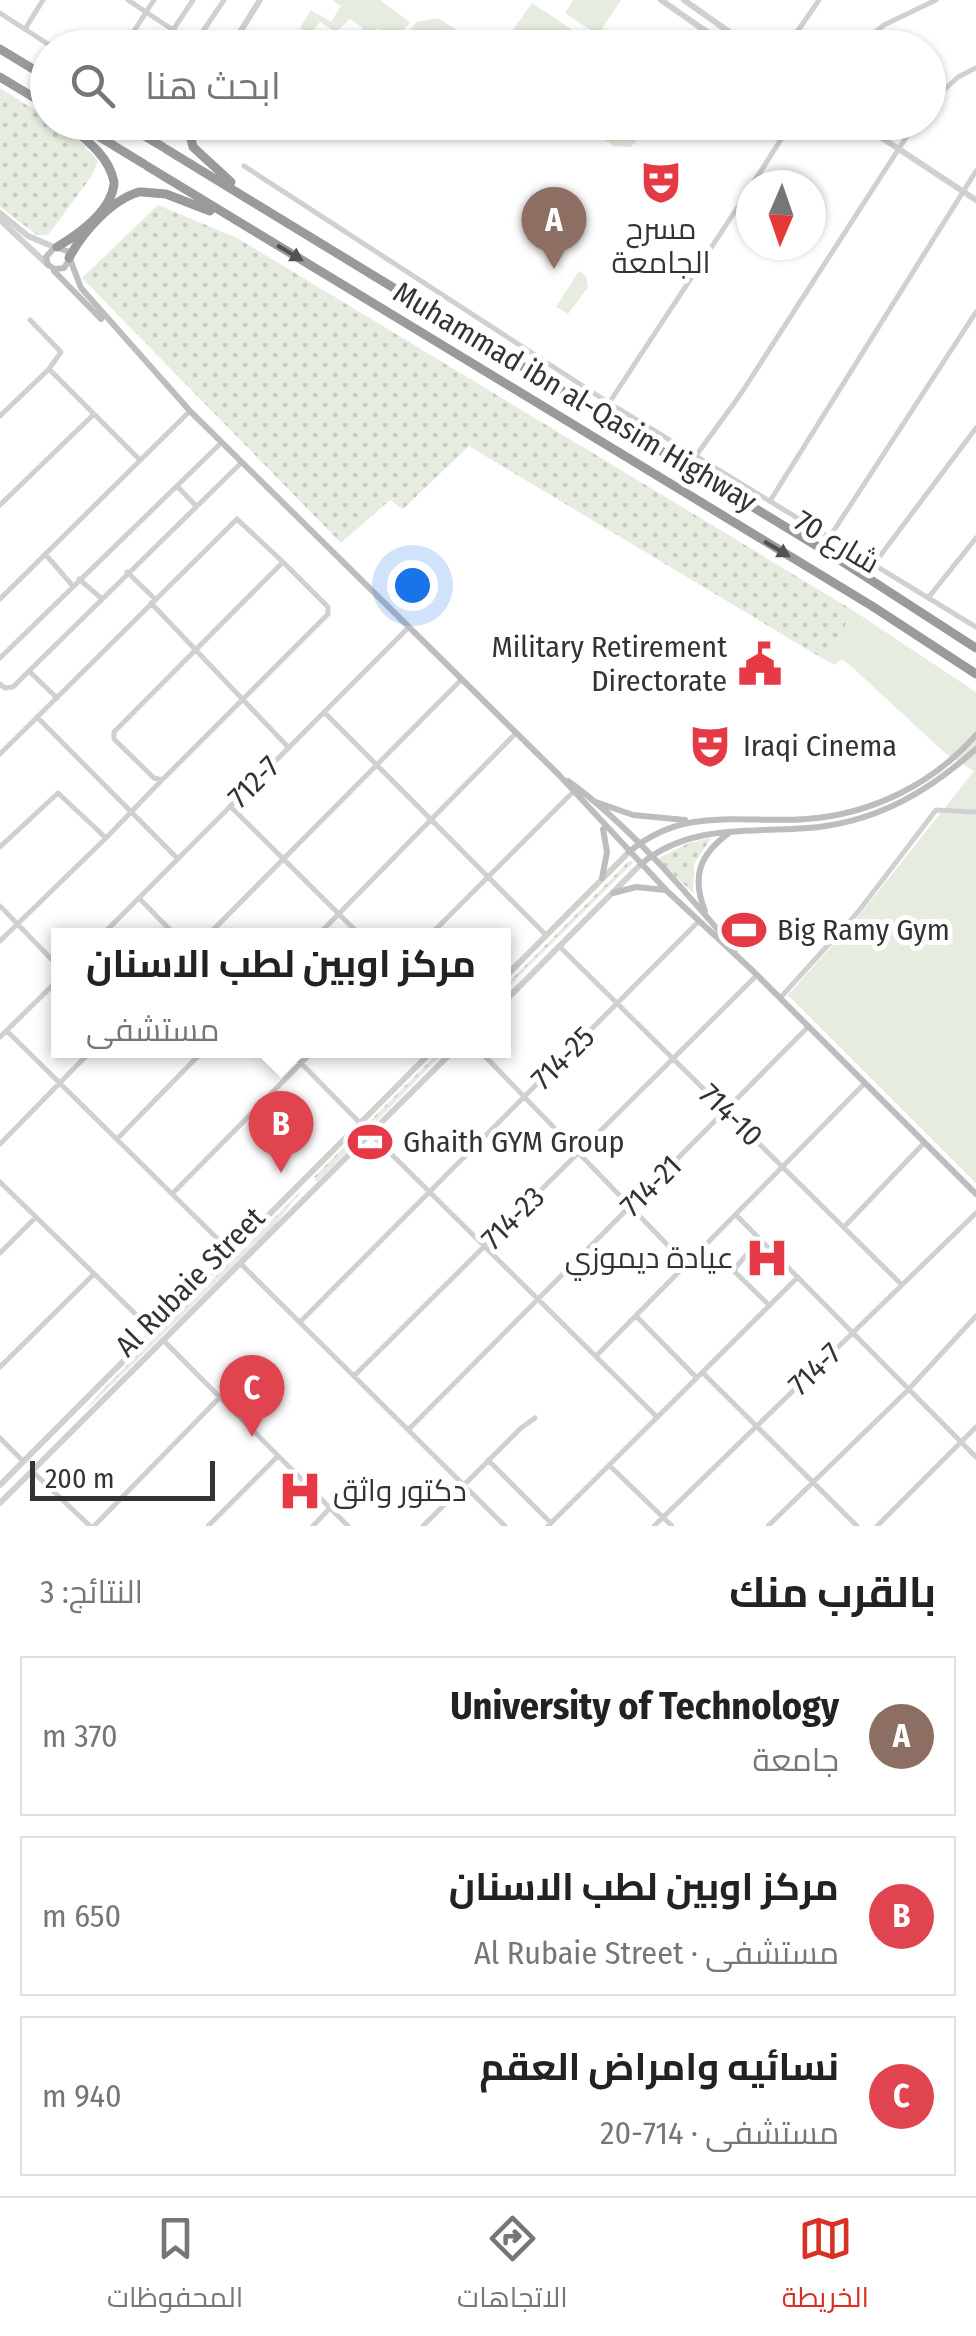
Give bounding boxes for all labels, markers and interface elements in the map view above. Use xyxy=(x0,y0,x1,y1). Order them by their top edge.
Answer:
search box xyxy=(30,30,946,140)
icon: search xyxy=(65,58,120,113)
text: ابحث هنا xyxy=(145,63,281,109)
theatre icon: مسرح الجامعة xyxy=(637,158,685,206)
north arrow xyxy=(736,170,826,260)
pin: A xyxy=(522,186,586,269)
place label: مسرح الجامعة xyxy=(612,211,710,281)
one-way arrow xyxy=(276,244,304,261)
street label: Muhammad ibn al-Qasim Highway xyxy=(387,274,764,520)
street label: شارع 70 xyxy=(787,503,886,583)
one-way arrow xyxy=(763,540,791,557)
your location xyxy=(387,560,438,611)
place label: Military Retirement Directorate xyxy=(491,629,727,699)
public building icon: Military Retirement Directorate xyxy=(736,640,784,688)
theatre icon: Iraqi Cinema xyxy=(686,722,734,770)
place label: Iraqi Cinema xyxy=(743,728,897,764)
street label: 712-7 xyxy=(221,749,287,815)
sports icon: Big Ramy Gym xyxy=(720,906,768,954)
place label: Big Ramy Gym xyxy=(777,912,950,948)
popup xyxy=(51,928,511,1058)
text: مركز اوبين لطب الاسنان xyxy=(86,941,476,987)
text: مستشفى xyxy=(86,1011,220,1049)
street label: 714-25 xyxy=(524,1019,602,1097)
street label: 714-10 xyxy=(692,1076,770,1154)
pin: B xyxy=(248,1090,314,1173)
sports icon: Ghaith GYM Group xyxy=(346,1118,394,1166)
place label: Ghaith GYM Group xyxy=(403,1124,625,1160)
street label: 714-21 xyxy=(613,1148,689,1224)
street label: 714-23 xyxy=(474,1179,552,1257)
street label: Al Rubaie Street xyxy=(108,1200,272,1364)
hospital icon: عيادة ديموزي xyxy=(743,1234,791,1282)
place label: عيادة ديموزي xyxy=(565,1240,734,1281)
street label: 714-7 xyxy=(781,1335,849,1403)
pin: C xyxy=(220,1354,284,1437)
scale bar xyxy=(30,1456,215,1500)
text: 200 m xyxy=(45,1462,115,1495)
hospital icon: دكتور واثق xyxy=(276,1467,324,1515)
place label: دكتور واثق xyxy=(333,1473,467,1509)
text: بالقرب منك xyxy=(729,1568,936,1618)
text: النتائج: 3 xyxy=(40,1573,143,1611)
text: University of Technology xyxy=(450,1683,839,1729)
text: 370 m xyxy=(42,1717,118,1755)
text: A xyxy=(893,1717,910,1755)
text: جامعة xyxy=(752,1741,839,1779)
text: مركز اوبين لطب الاسنان xyxy=(449,1864,839,1910)
text: 650 m xyxy=(42,1897,121,1935)
text: B xyxy=(893,1897,910,1935)
text: مستشفى · Al Rubaie Street xyxy=(474,1934,839,1972)
text: نسائيه وامراض العقم xyxy=(479,2044,839,2090)
text: 940 m xyxy=(42,2077,122,2115)
text: C xyxy=(893,2077,910,2115)
text: مستشفى · 714-20 xyxy=(600,2114,839,2152)
tab: المحفوظات xyxy=(107,2211,243,2323)
tab: الاتجاهات xyxy=(457,2211,568,2323)
tab: الخريطة xyxy=(782,2211,869,2323)

